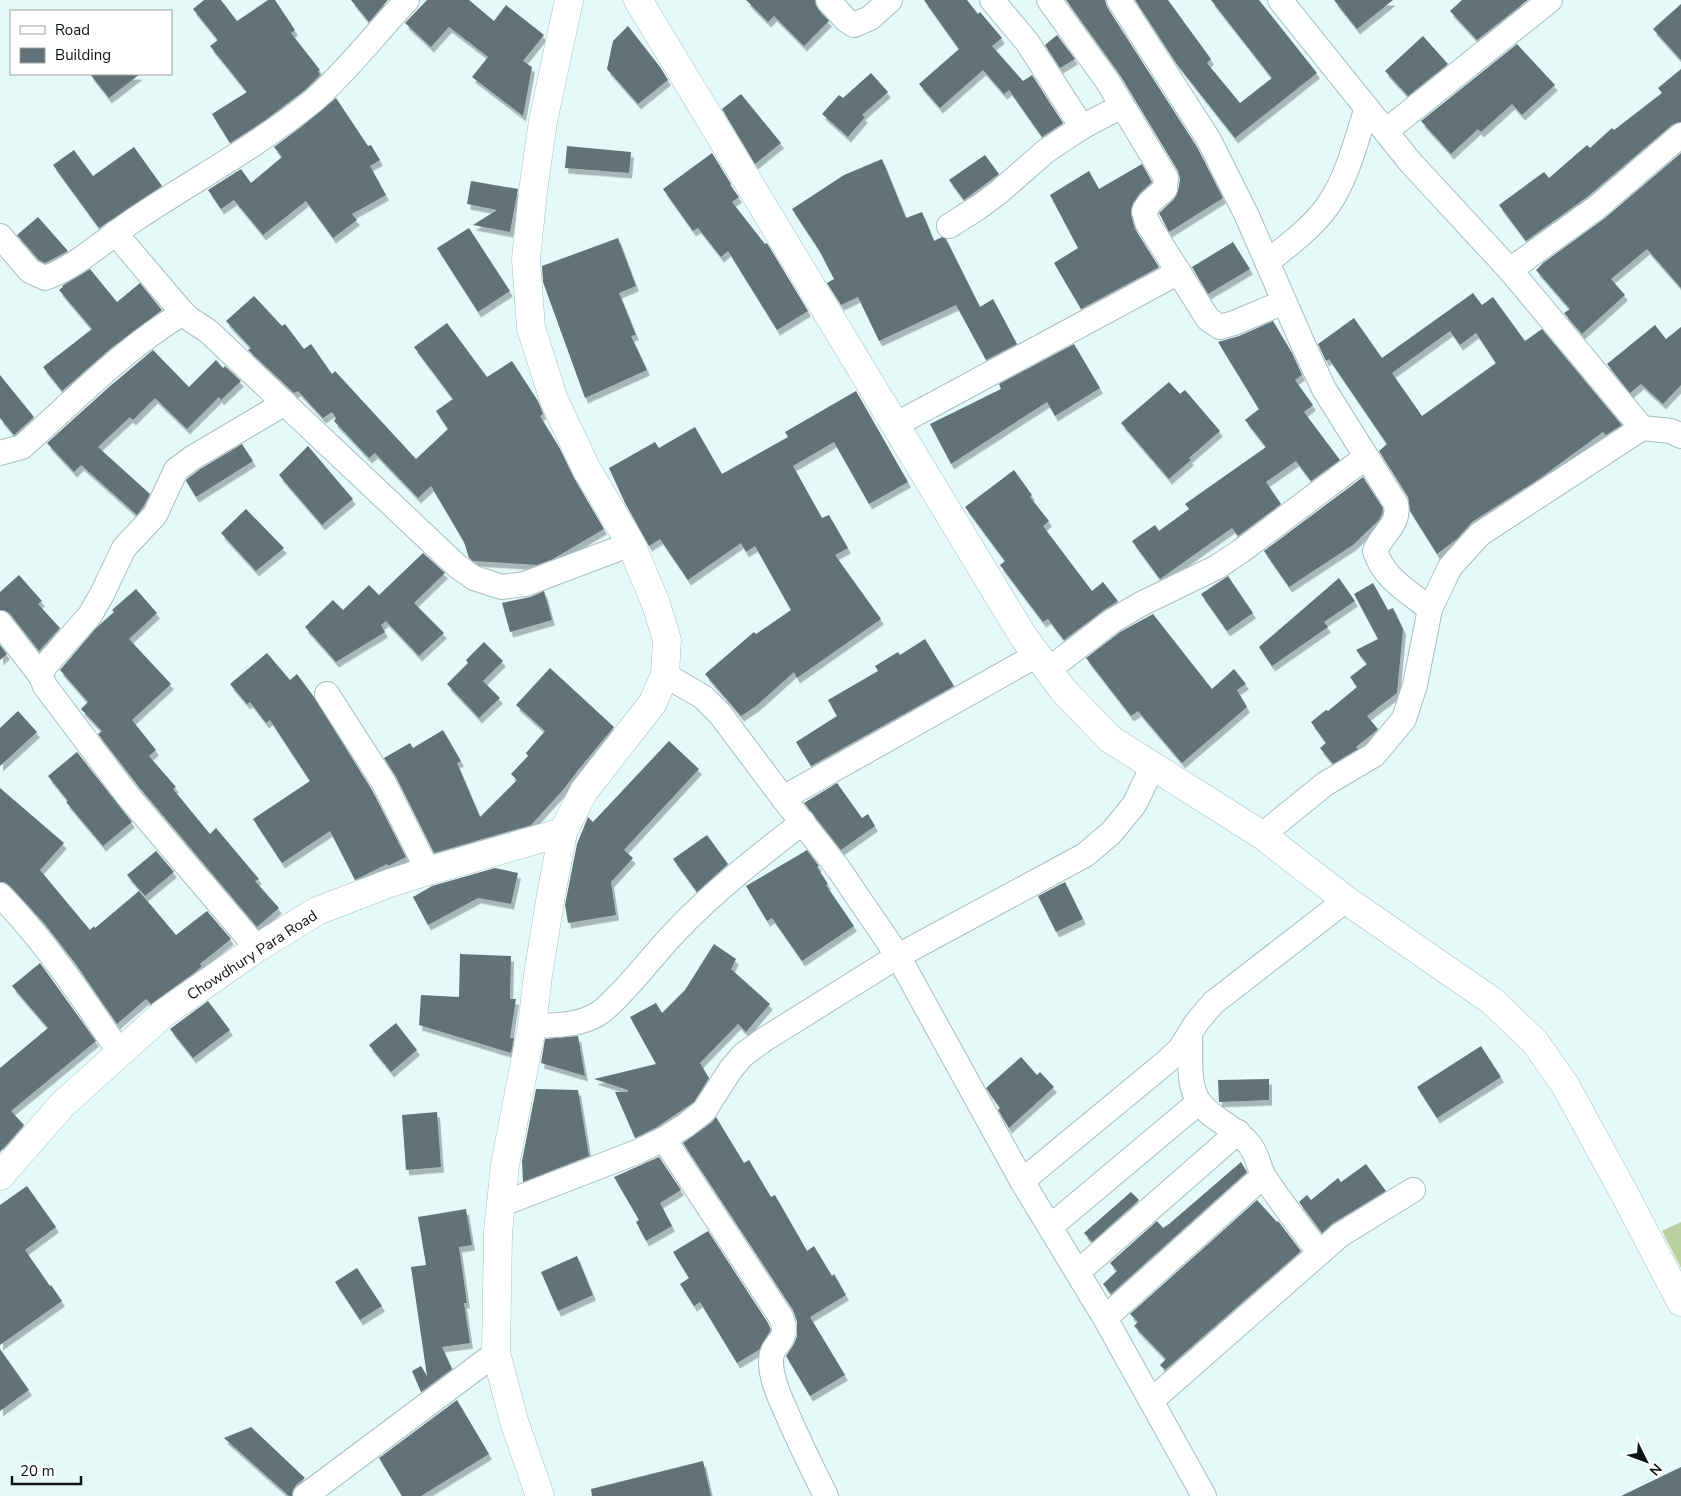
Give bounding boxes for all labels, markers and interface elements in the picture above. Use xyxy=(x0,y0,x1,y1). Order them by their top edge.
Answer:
legend xyxy=(10,10,172,75)
text: Road xyxy=(55,20,90,40)
text: Building xyxy=(55,45,111,65)
street label: Chowdhury Para Road xyxy=(183,905,321,1005)
north arrow xyxy=(1621,1436,1671,1486)
scale bar xyxy=(12,1454,81,1486)
text: N xyxy=(1645,1459,1666,1480)
text: 20 m xyxy=(20,1461,55,1481)

